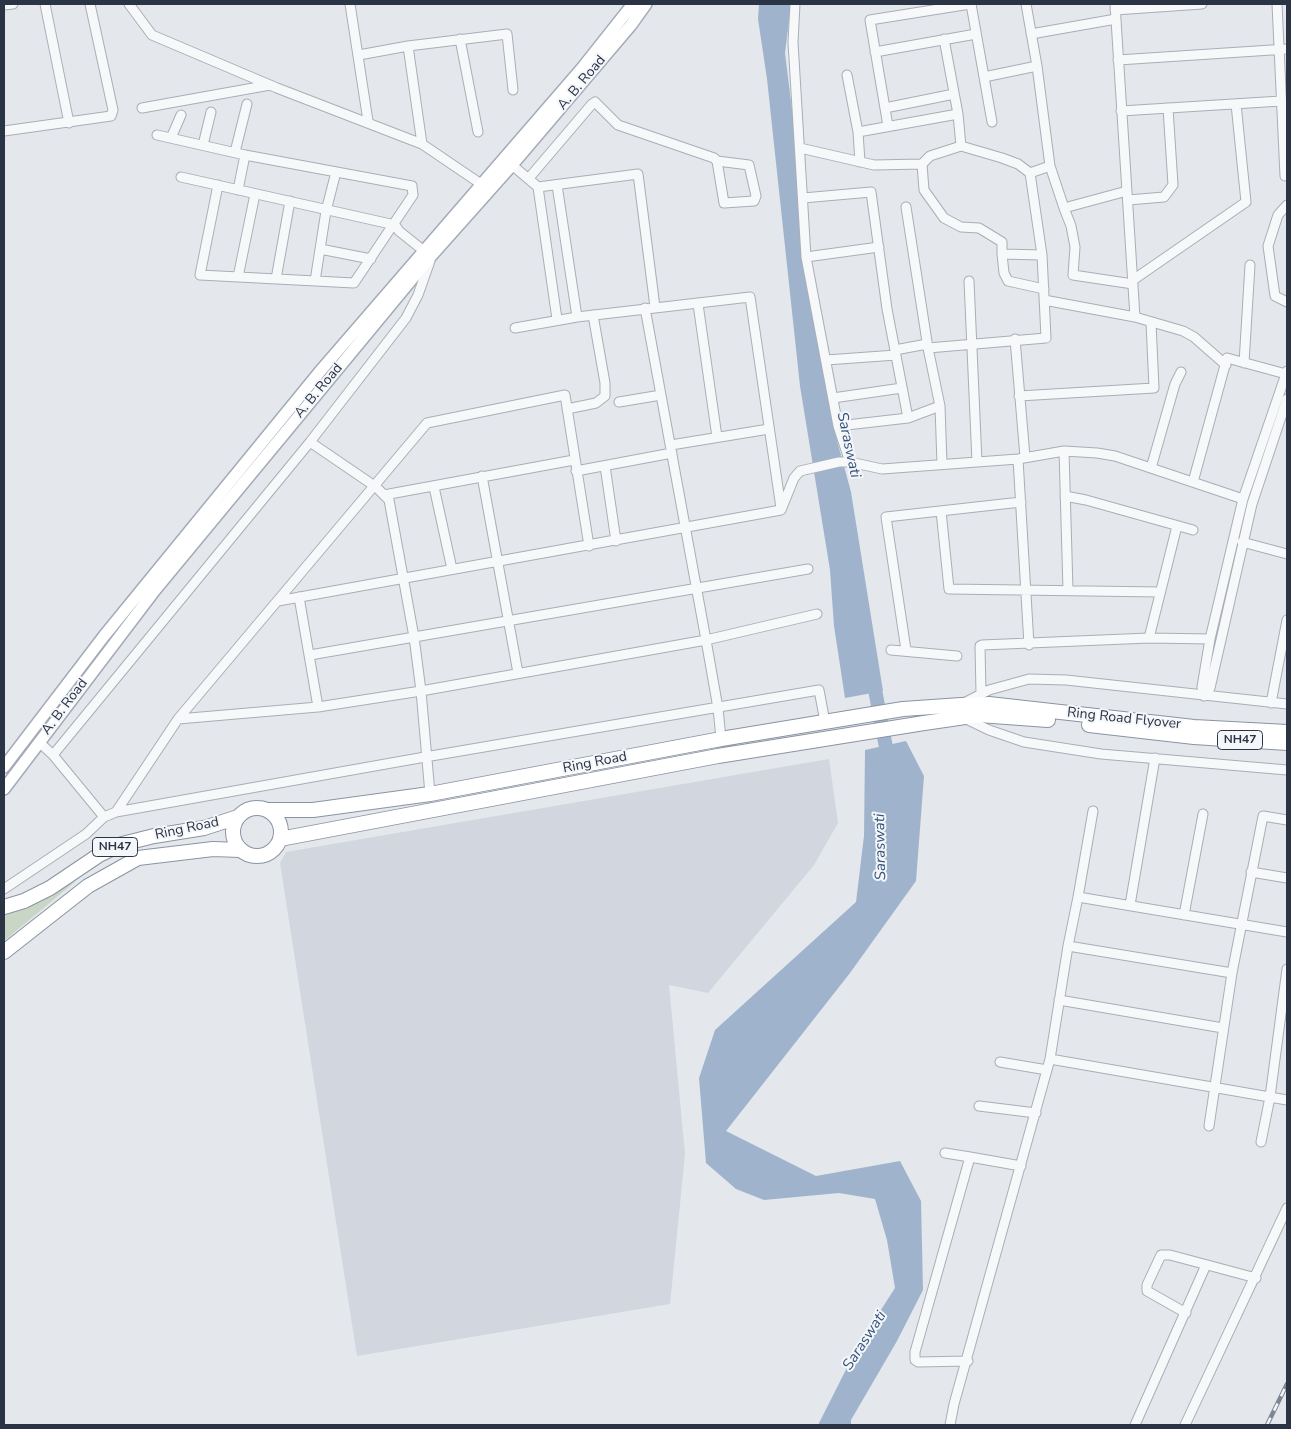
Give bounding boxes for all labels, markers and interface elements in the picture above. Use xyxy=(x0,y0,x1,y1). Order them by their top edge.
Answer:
street label: A. B. Road xyxy=(554,52,610,114)
street label: A. B. Road xyxy=(291,360,347,422)
water label: Saraswati xyxy=(832,411,864,479)
street label: A. B. Road xyxy=(38,676,92,738)
street label: Ring Road Flyover xyxy=(1066,705,1182,733)
road number: NH47 xyxy=(1218,730,1262,750)
street label: Ring Road xyxy=(562,749,628,777)
street label: Ring Road xyxy=(153,814,221,844)
water label: Saraswati xyxy=(871,814,891,880)
road number: NH47 xyxy=(92,838,138,856)
water label: Saraswati xyxy=(839,1308,891,1374)

